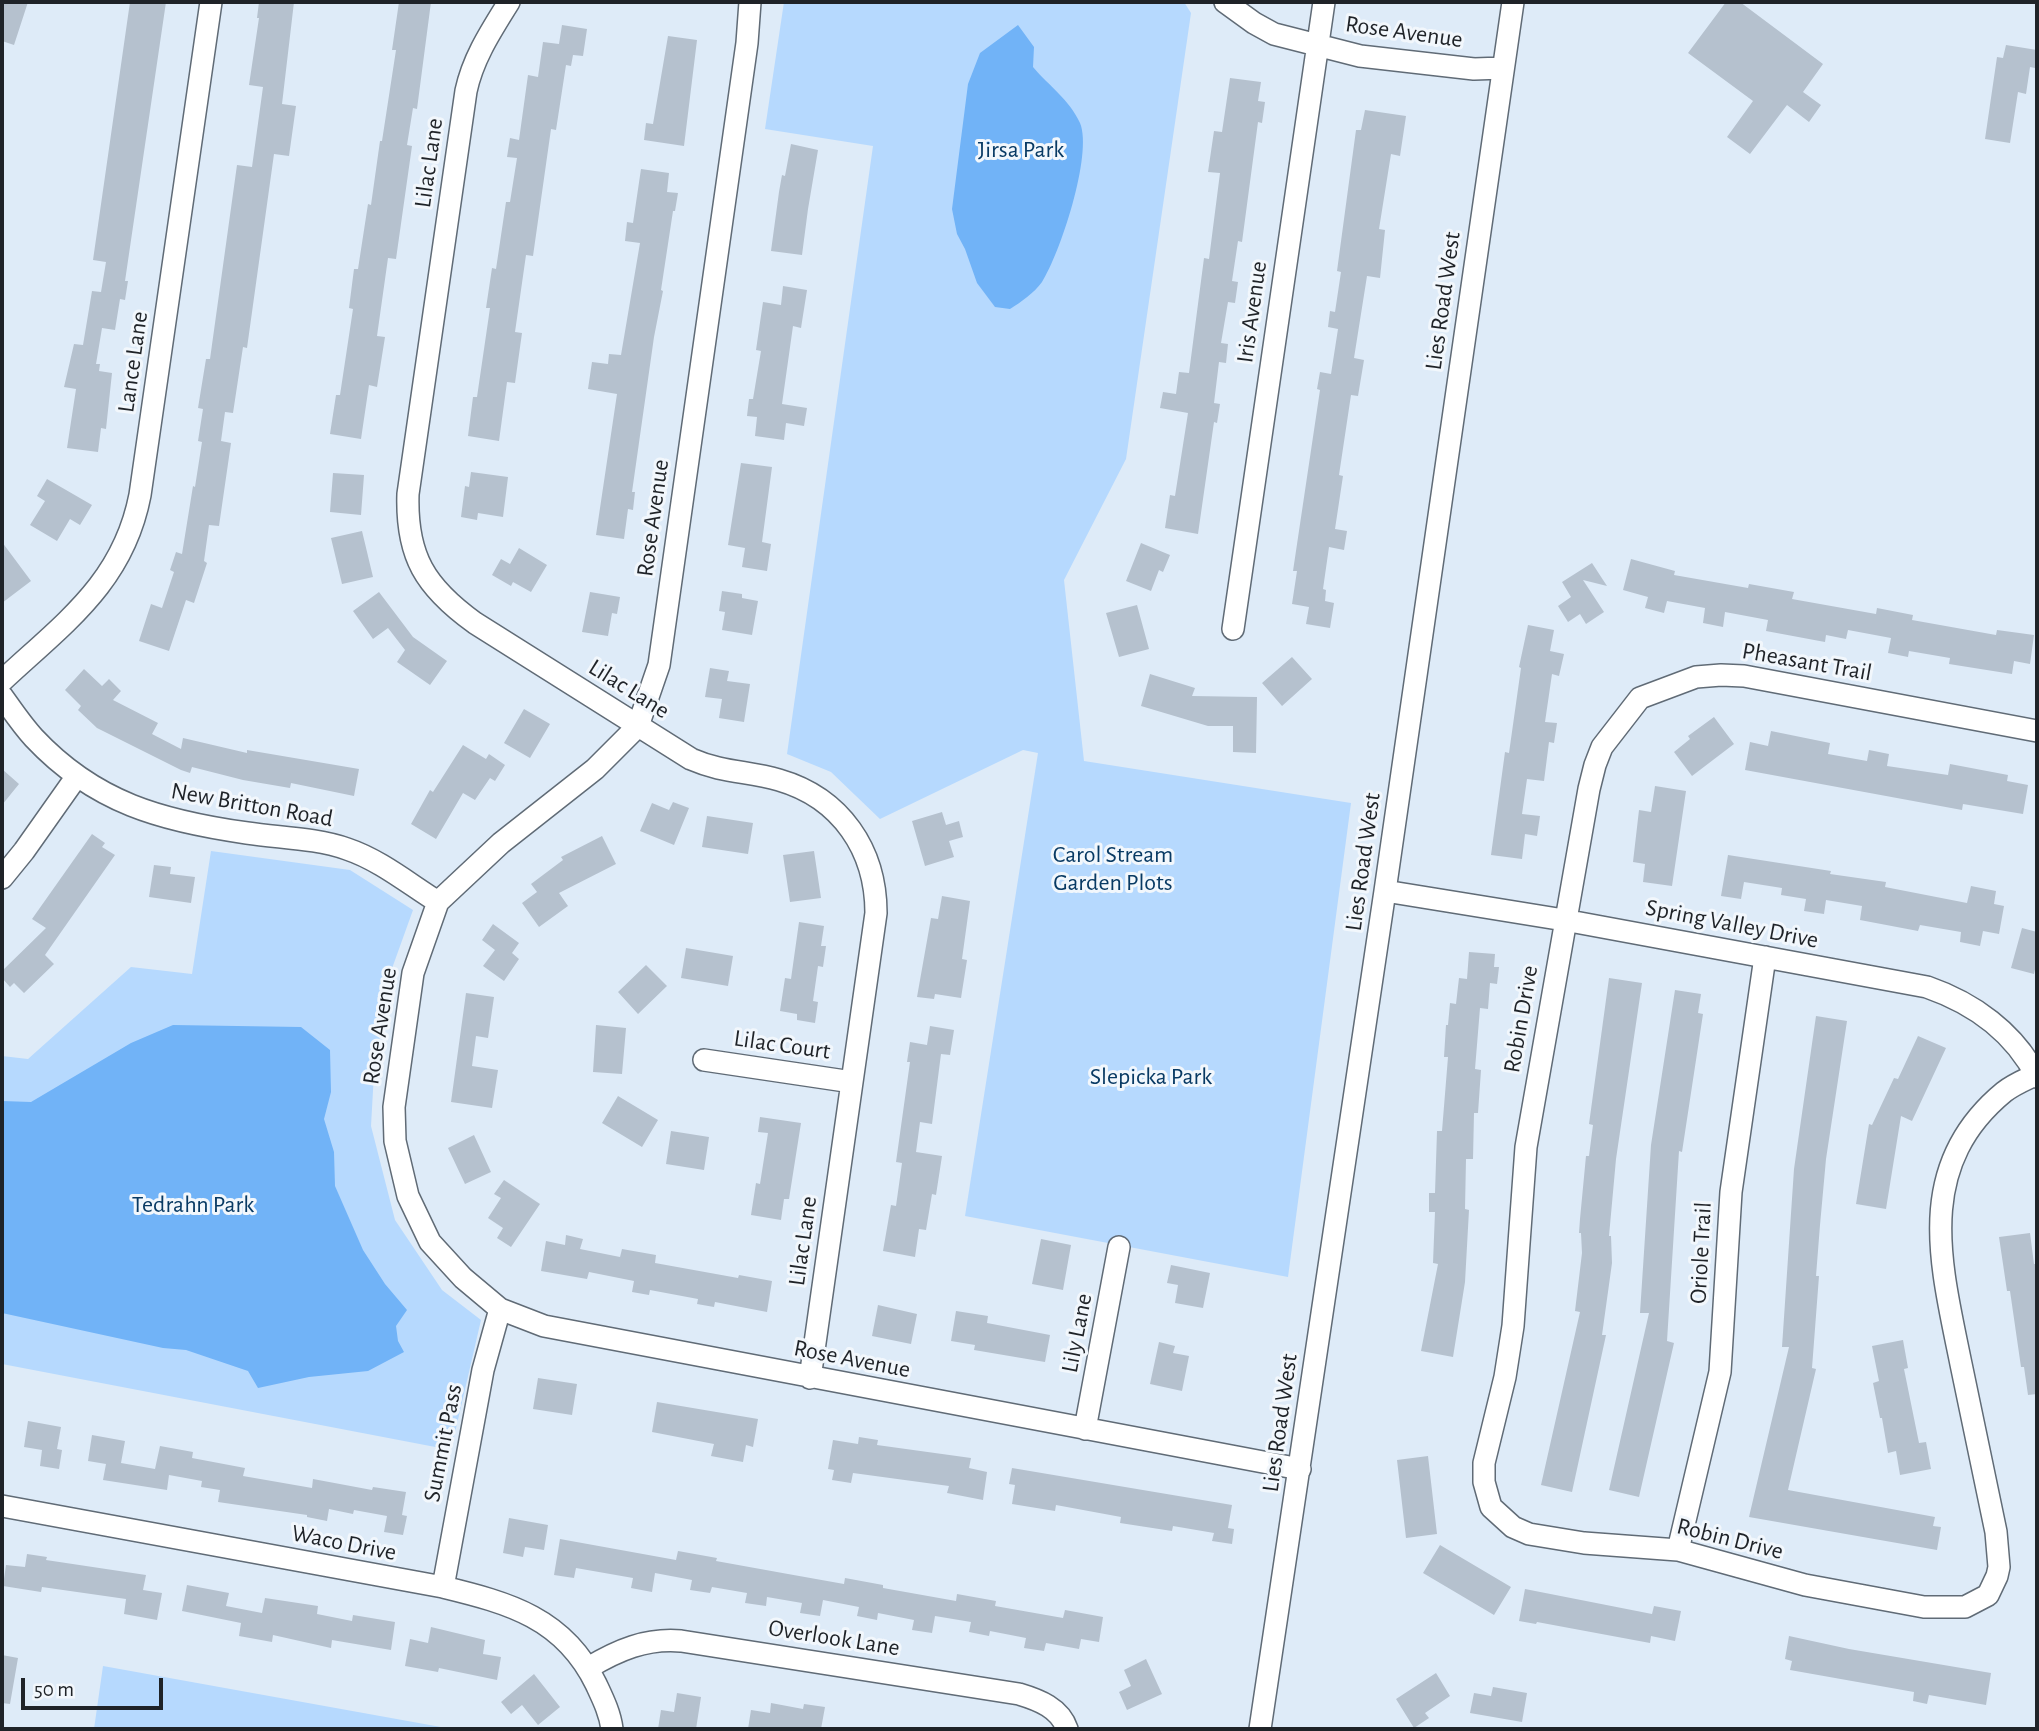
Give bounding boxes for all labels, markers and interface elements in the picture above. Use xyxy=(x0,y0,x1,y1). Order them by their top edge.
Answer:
street label: Rose Avenue xyxy=(1344,10,1464,54)
street label: Lilac Lane xyxy=(408,116,450,210)
park label: Jirsa Park xyxy=(978,136,1064,164)
street label: Lies Road West xyxy=(1419,230,1467,372)
street label: Iris Avenue xyxy=(1231,259,1273,365)
street label: Lance Lane xyxy=(112,310,154,414)
street label: Rose Avenue xyxy=(631,458,675,578)
street label: Pheasant Trail xyxy=(1740,636,1874,688)
street label: Lilac Lane xyxy=(583,653,675,725)
street label: New Britton Road xyxy=(169,777,335,833)
street label: Lies Road West xyxy=(1339,791,1387,933)
park label: Carol Stream Garden Plots xyxy=(1053,841,1173,897)
street label: Spring Valley Drive xyxy=(1643,893,1821,955)
street label: Robin Drive xyxy=(1497,963,1545,1075)
street label: Rose Avenue xyxy=(357,965,403,1087)
street label: Lilac Court xyxy=(732,1024,832,1066)
park label: Slepicka Park xyxy=(1090,1063,1212,1091)
park label: Tedrahn Park xyxy=(132,1191,254,1219)
street label: Lilac Lane xyxy=(782,1194,824,1288)
street label: Oriole Trail xyxy=(1684,1201,1718,1305)
street label: Lily Lane xyxy=(1055,1291,1099,1375)
street label: Rose Avenue xyxy=(791,1334,913,1384)
street label: Lies Road West xyxy=(1256,1352,1304,1494)
street label: Summit Pass xyxy=(417,1382,469,1504)
street label: Robin Drive xyxy=(1674,1512,1786,1566)
street label: Waco Drive xyxy=(289,1519,399,1567)
street label: Overlook Lane xyxy=(766,1613,902,1663)
scale bar xyxy=(24,1664,166,1708)
text: 50 m xyxy=(34,1679,74,1700)

